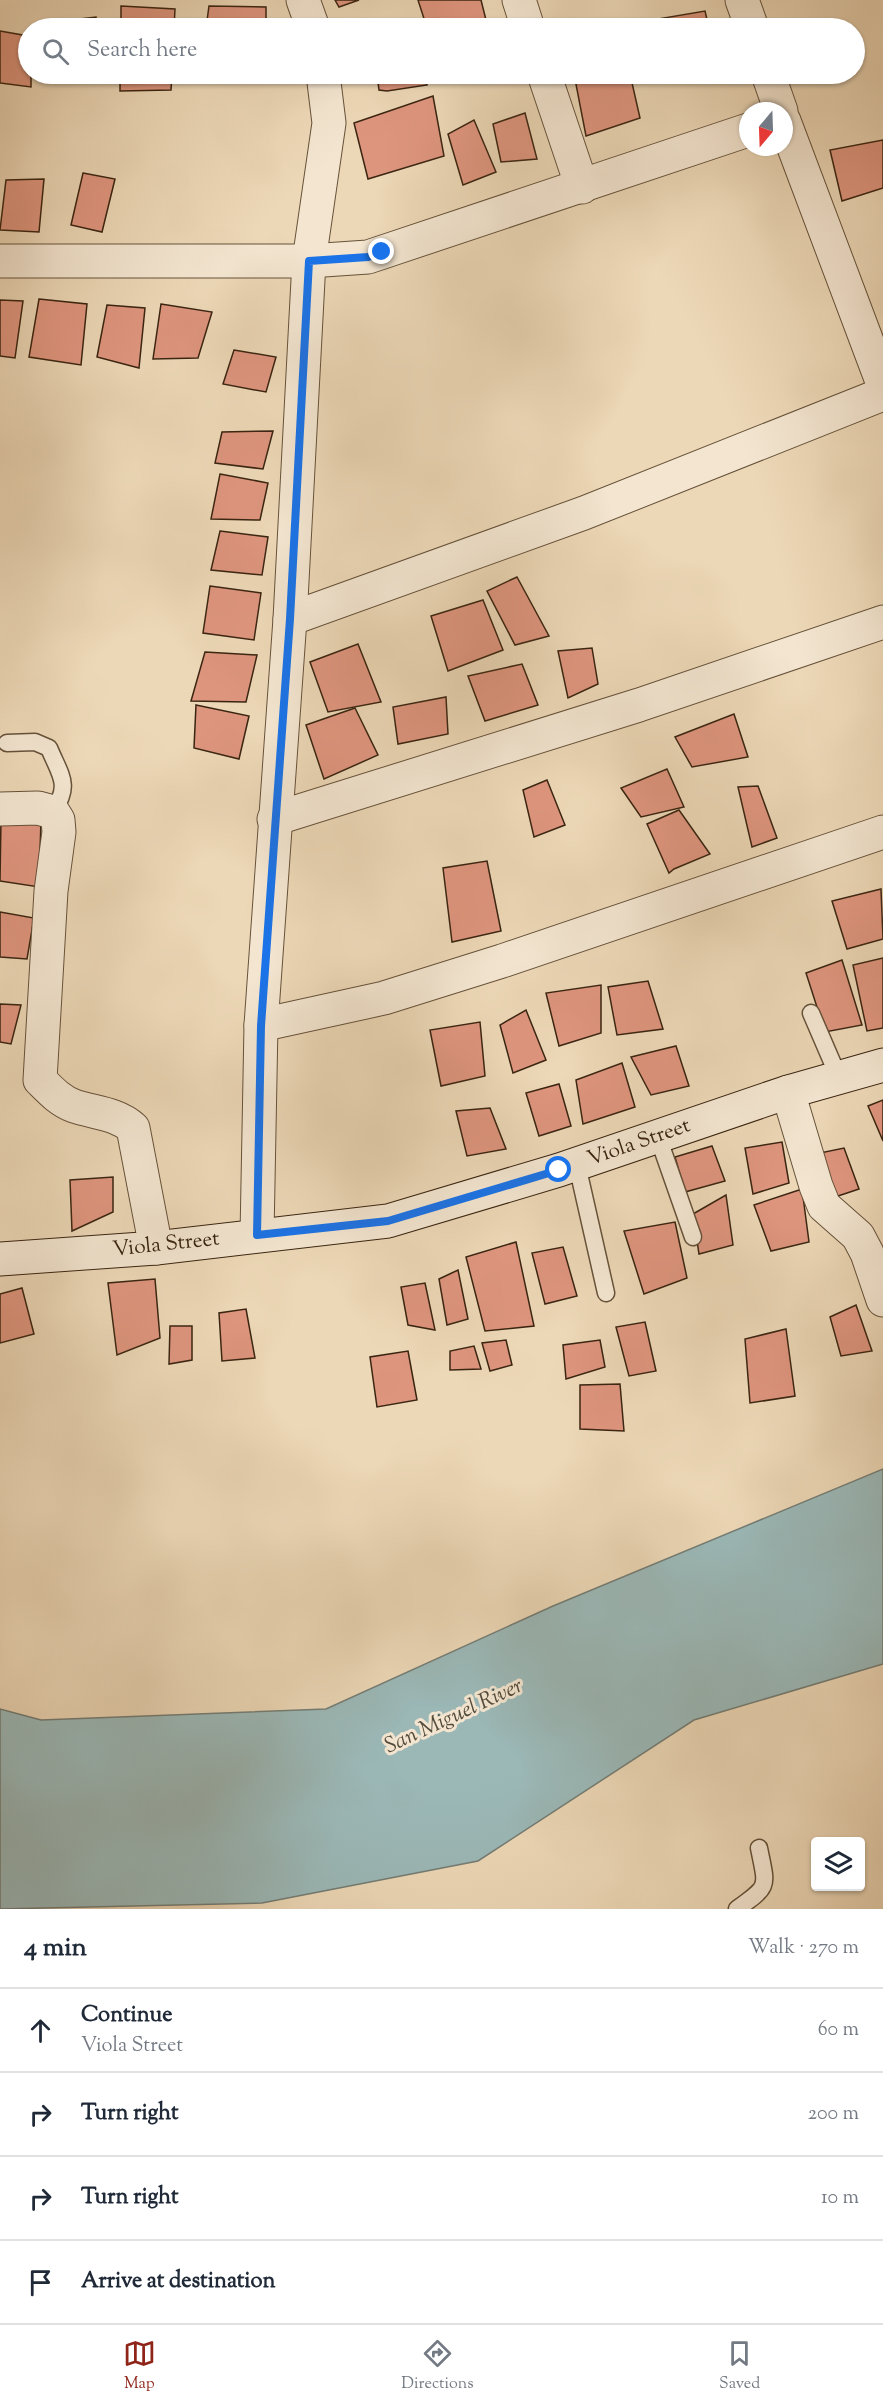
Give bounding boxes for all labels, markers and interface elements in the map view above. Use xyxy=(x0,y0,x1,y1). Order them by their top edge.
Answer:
search box xyxy=(18,18,865,84)
icon: search xyxy=(39,35,72,68)
text: Search here xyxy=(87,35,197,67)
north arrow xyxy=(739,102,793,156)
route end xyxy=(368,238,394,264)
street label: Viola Street xyxy=(583,1111,695,1175)
route start xyxy=(545,1156,571,1182)
street label: Viola Street xyxy=(111,1224,221,1266)
water label: San Miguel River xyxy=(380,1671,529,1763)
map controls xyxy=(811,1837,865,1891)
button: layers xyxy=(811,1837,865,1891)
text: 4 min xyxy=(24,1930,87,1967)
text: Walk · 270 m xyxy=(748,1934,859,1963)
text: Continue xyxy=(81,2000,172,2032)
icon: ahead xyxy=(24,2014,57,2047)
text: 60 m xyxy=(818,2016,859,2045)
text: Viola Street xyxy=(81,2032,183,2061)
icon: right xyxy=(24,2098,57,2131)
text: Turn right xyxy=(81,2098,178,2130)
text: 200 m xyxy=(808,2100,859,2129)
icon: right xyxy=(24,2182,57,2215)
text: Turn right xyxy=(81,2182,178,2214)
text: 10 m xyxy=(821,2184,859,2213)
icon: arrive xyxy=(24,2266,57,2299)
text: Arrive at destination xyxy=(81,2266,276,2298)
tab: Map xyxy=(123,2337,156,2396)
tab: Directions xyxy=(401,2337,474,2396)
tab: Saved xyxy=(719,2337,760,2396)

